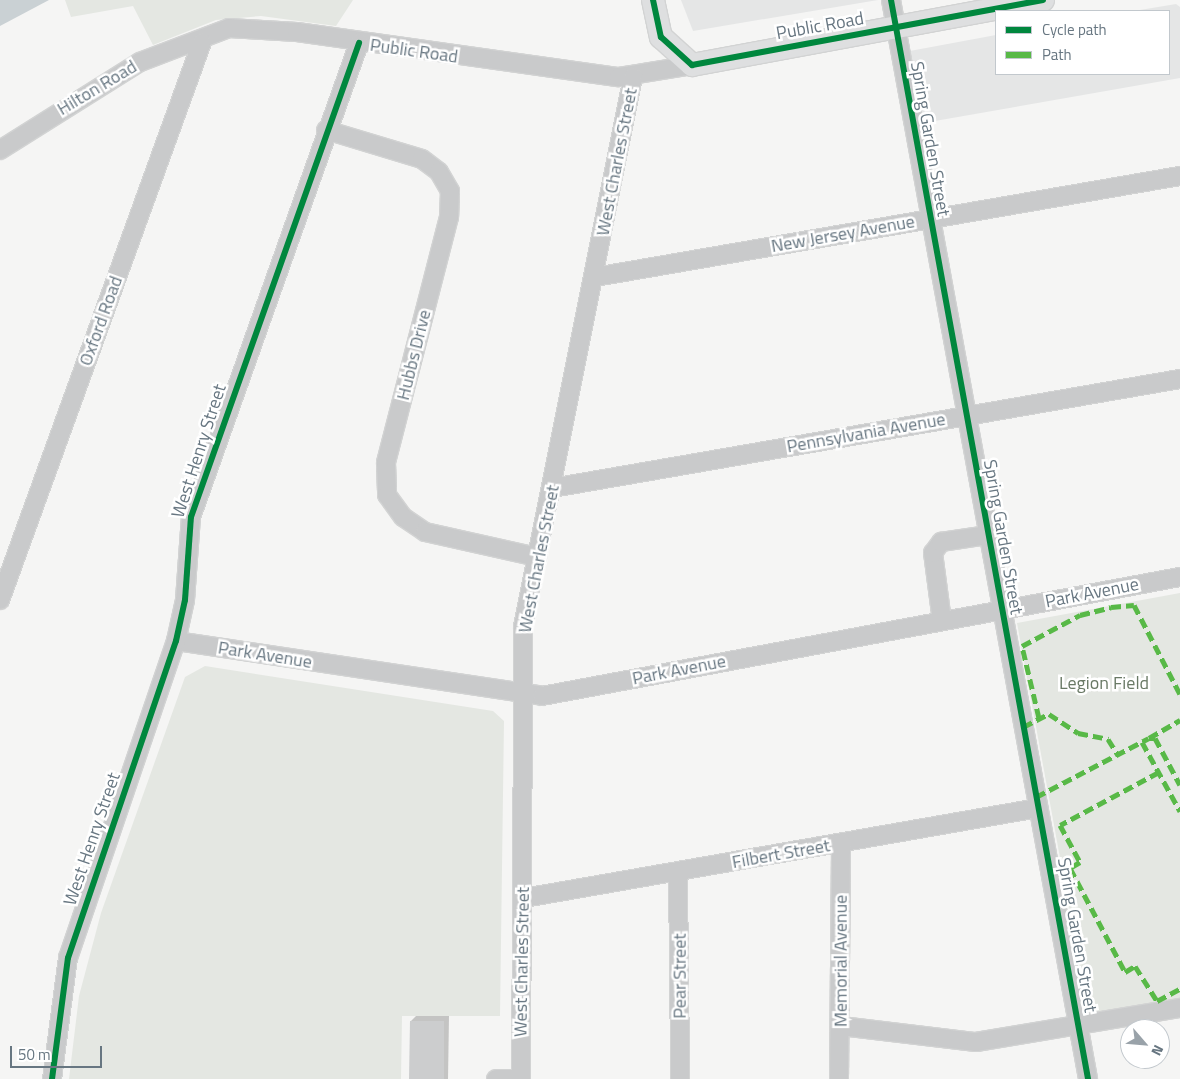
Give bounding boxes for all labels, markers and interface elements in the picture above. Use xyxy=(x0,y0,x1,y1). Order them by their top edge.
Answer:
street label: Public Road xyxy=(775,8,865,44)
legend xyxy=(995,10,1170,75)
text: Cycle path xyxy=(1042,18,1107,41)
street label: Public Road xyxy=(369,34,459,68)
text: Path xyxy=(1042,43,1072,66)
street label: Hilton Road xyxy=(53,56,141,120)
street label: Spring Garden Street xyxy=(906,60,954,218)
street label: West Charles Street xyxy=(592,86,642,238)
street label: New Jersey Avenue xyxy=(770,211,916,257)
street label: Oxford Road xyxy=(75,273,127,369)
street label: Hubbs Drive xyxy=(392,308,436,402)
street label: West Henry Street xyxy=(167,381,231,521)
street label: Pennsylvania Avenue xyxy=(785,408,947,458)
street label: Spring Garden Street xyxy=(979,458,1027,616)
street label: West Charles Street xyxy=(514,483,564,635)
street label: Park Avenue xyxy=(1043,573,1141,613)
street label: Park Avenue xyxy=(217,637,313,673)
street label: Park Avenue xyxy=(630,650,728,690)
park label: Legion Field xyxy=(1059,672,1149,694)
street label: West Henry Street xyxy=(59,770,125,908)
street label: Filbert Street xyxy=(730,835,832,873)
street label: Spring Garden Street xyxy=(1053,856,1101,1014)
street label: West Charles Street xyxy=(510,887,534,1037)
street label: Memorial Avenue xyxy=(830,895,852,1027)
street label: Pear Street xyxy=(669,933,691,1019)
north arrow xyxy=(1120,1019,1170,1069)
scale bar xyxy=(12,1036,105,1068)
text: N xyxy=(1146,1041,1169,1060)
text: 50 m xyxy=(18,1043,51,1066)

